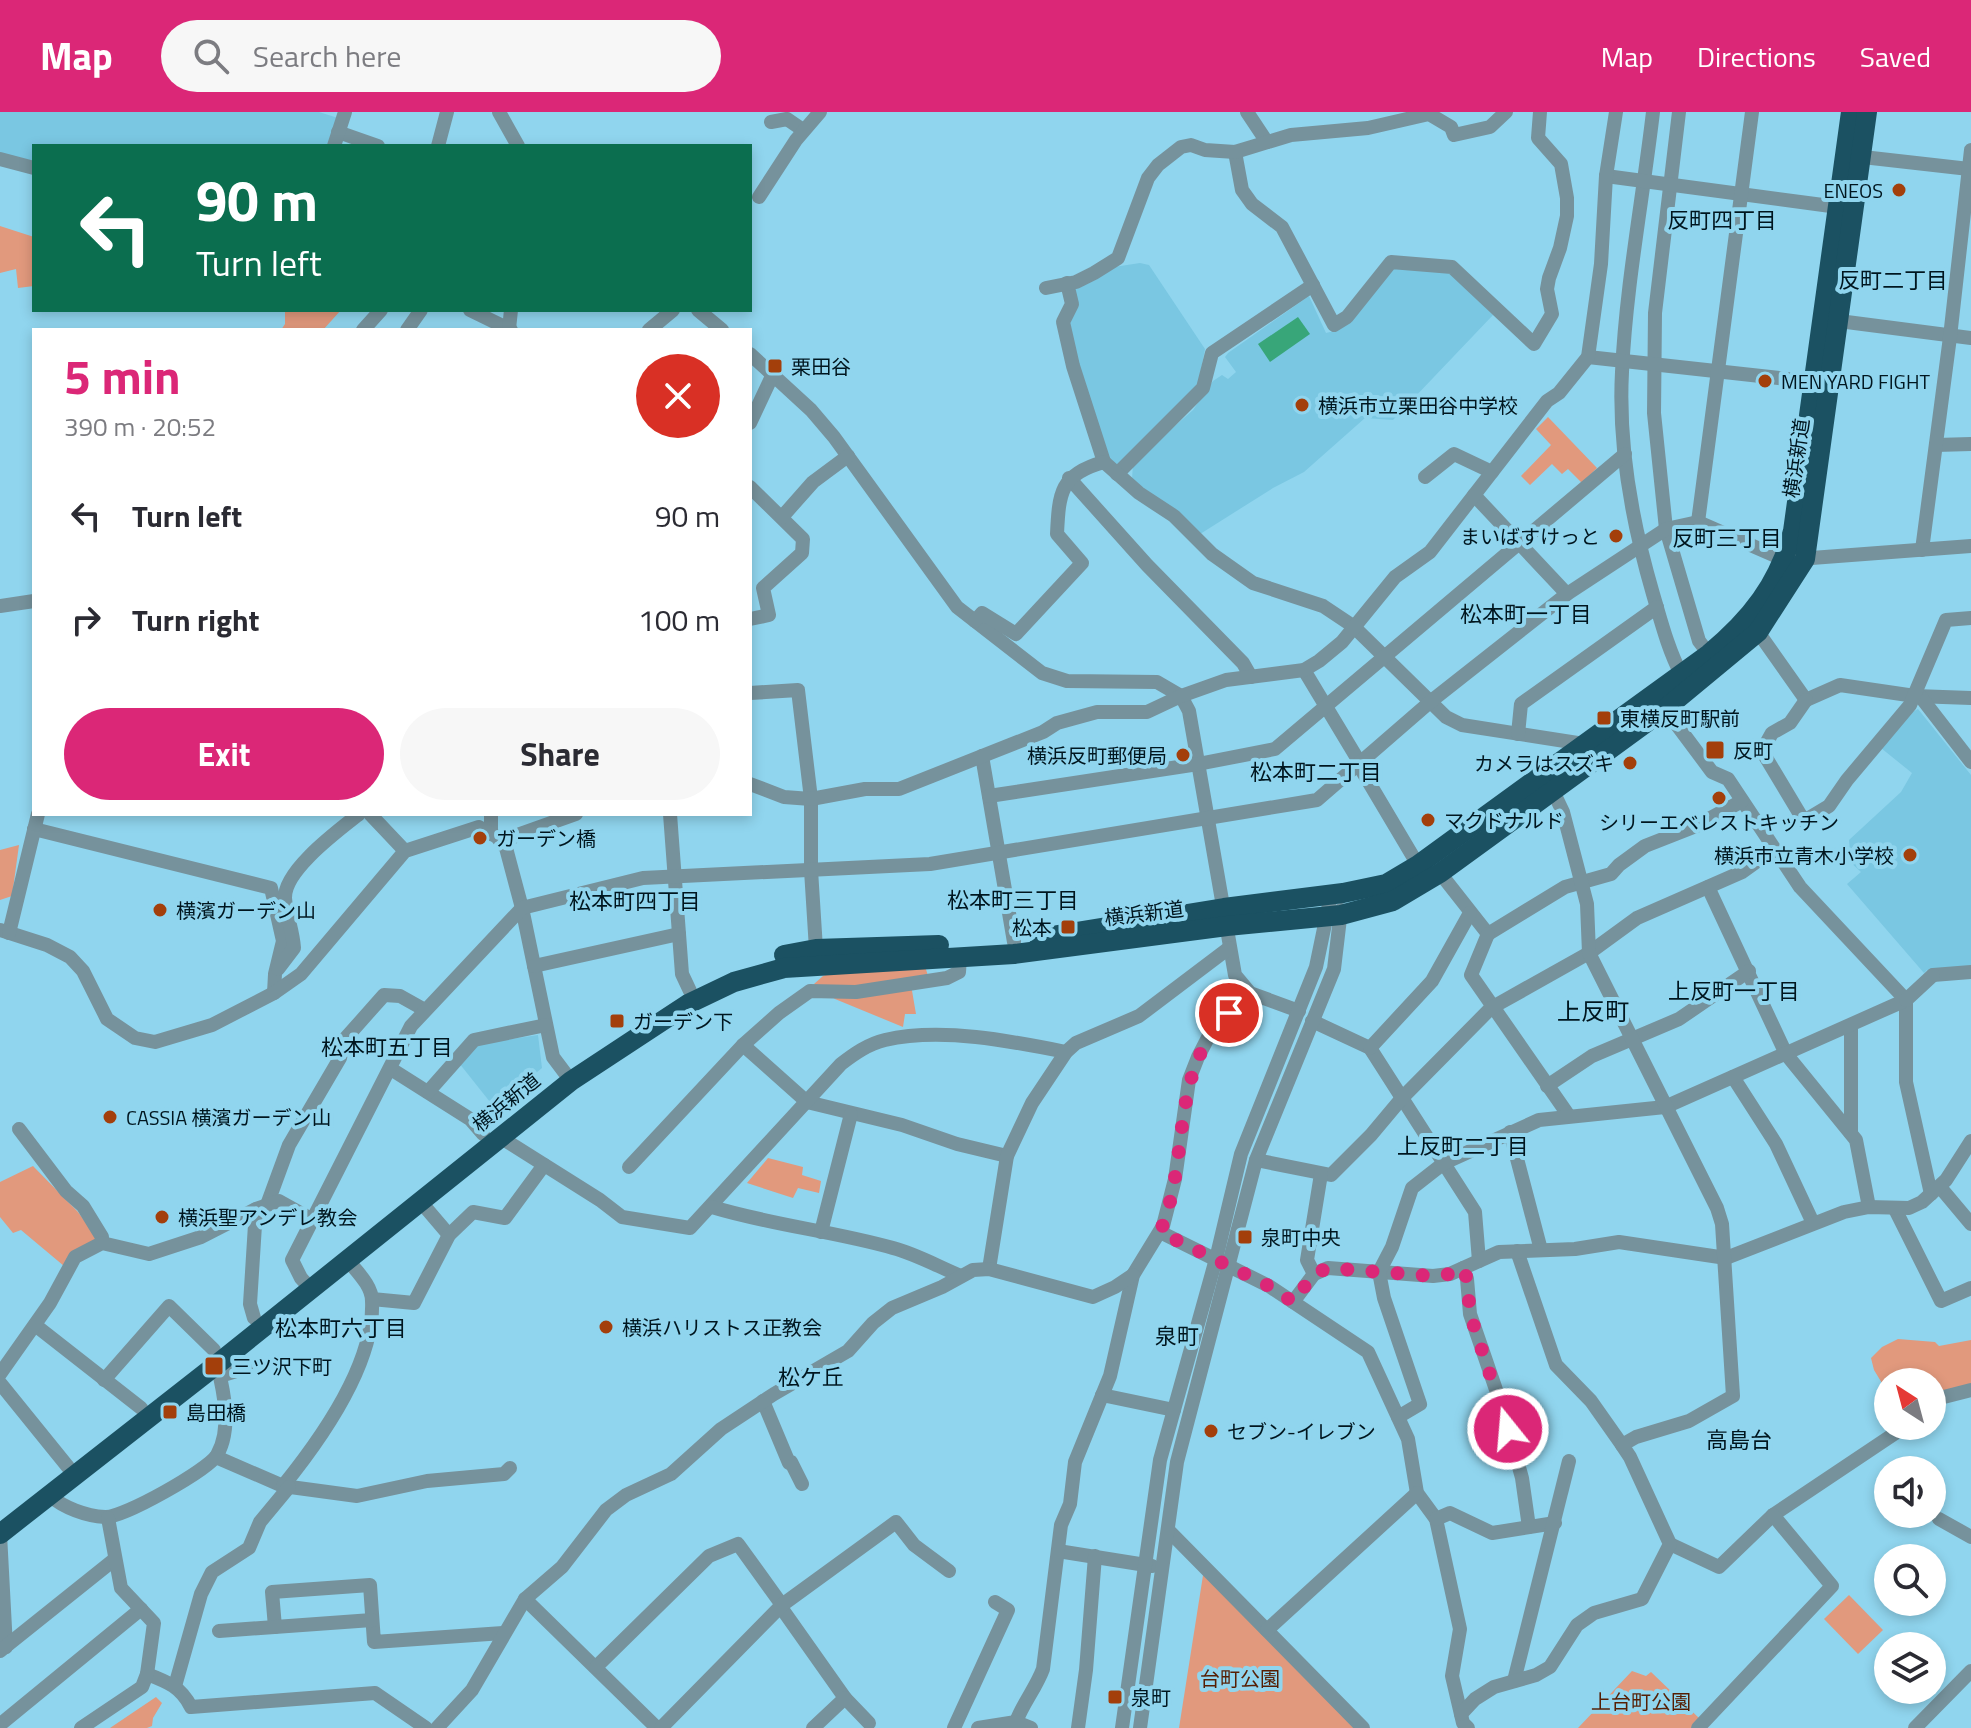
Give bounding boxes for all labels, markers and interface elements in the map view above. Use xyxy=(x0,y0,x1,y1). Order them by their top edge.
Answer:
search box xyxy=(161,20,721,92)
text: Map xyxy=(40,27,113,85)
text: Search here xyxy=(253,33,402,79)
icon: search xyxy=(189,34,233,78)
text: Map xyxy=(1601,35,1653,78)
text: Directions xyxy=(1697,35,1816,78)
text: Saved xyxy=(1860,35,1931,78)
text: 90 m xyxy=(196,158,318,243)
place label: ENEOS xyxy=(1823,175,1883,206)
icon: left xyxy=(64,176,168,280)
marker: ENEOS xyxy=(1890,181,1908,199)
district label: 反町四丁目 xyxy=(1667,203,1777,237)
text: Turn left xyxy=(196,235,322,290)
district label: 反町二丁目 xyxy=(1838,263,1948,297)
text: 5 min xyxy=(64,340,181,413)
place label: 栗田谷 xyxy=(791,351,851,382)
button: close xyxy=(636,354,720,438)
marker: 栗田谷 xyxy=(766,357,784,375)
place label: MEN YARD FIGHT xyxy=(1781,366,1930,397)
marker: MEN YARD FIGHT xyxy=(1756,372,1774,390)
place label: 横浜市立栗田谷中学校 xyxy=(1318,390,1518,421)
marker: 横浜市立栗田谷中学校 xyxy=(1293,396,1311,414)
text: 390 m · 20:52 xyxy=(64,407,216,446)
street label: 横浜新道 xyxy=(1775,416,1817,500)
text: Turn left xyxy=(132,493,242,539)
text: 90 m xyxy=(655,493,720,539)
icon: left xyxy=(64,494,108,538)
place label: まいばすけっと xyxy=(1460,521,1600,552)
district label: 反町三丁目 xyxy=(1672,521,1782,555)
marker: まいばすけっと xyxy=(1607,527,1625,545)
text: Turn right xyxy=(132,597,260,643)
text: 100 m xyxy=(638,597,720,643)
district label: 松本町一丁目 xyxy=(1460,597,1592,631)
icon: right xyxy=(64,598,108,642)
place label: 東横反町駅前 xyxy=(1620,703,1740,734)
button: Exit xyxy=(64,708,384,800)
button: Share xyxy=(400,708,720,800)
marker: 東横反町駅前 xyxy=(1595,709,1613,727)
place label: 反町 xyxy=(1733,735,1773,766)
marker: 反町 xyxy=(1704,739,1726,761)
place label: 横浜反町郵便局 xyxy=(1027,740,1167,771)
marker: 横浜反町郵便局 xyxy=(1174,746,1192,764)
place label: カメラはスズキ xyxy=(1474,748,1614,779)
marker: カメラはスズキ xyxy=(1621,754,1639,772)
district label: 松本町二丁目 xyxy=(1250,755,1382,789)
marker: シリーエベレストキッチン xyxy=(1710,789,1728,807)
place label: マクドナルド xyxy=(1444,805,1564,836)
place label: シリーエベレストキッチン xyxy=(1599,807,1839,838)
marker: マクドナルド xyxy=(1419,811,1437,829)
place label: ガーデン橋 xyxy=(496,823,596,854)
marker: ガーデン橋 xyxy=(471,829,489,847)
place label: 横浜市立青木小学校 xyxy=(1714,840,1894,871)
marker: 横浜市立青木小学校 xyxy=(1901,846,1919,864)
district label: 松本町三丁目 xyxy=(947,883,1079,917)
district label: 松本町四丁目 xyxy=(569,884,701,918)
street label: 横浜新道 xyxy=(1102,893,1186,933)
place label: 横濱ガーデン山 xyxy=(176,895,316,926)
marker: 横濱ガーデン山 xyxy=(151,901,169,919)
place label: 松本 xyxy=(1012,912,1052,943)
marker: 松本 xyxy=(1059,918,1077,936)
district label: 上反町一丁目 xyxy=(1668,974,1800,1008)
pin xyxy=(1195,979,1263,1047)
icon: arrive xyxy=(1207,991,1251,1035)
district label: 上反町 xyxy=(1557,993,1629,1029)
place label: ガーデン下 xyxy=(633,1006,733,1037)
marker: ガーデン下 xyxy=(608,1012,626,1030)
district label: 松本町五丁目 xyxy=(321,1030,453,1064)
street label: 横浜新道 xyxy=(465,1065,547,1139)
place label: CASSIA 横濱ガーデン山 xyxy=(126,1102,332,1133)
marker: CASSIA 横濱ガーデン山 xyxy=(101,1108,119,1126)
district label: 上反町二丁目 xyxy=(1397,1129,1529,1163)
place label: 横浜聖アンデレ教会 xyxy=(178,1202,357,1233)
marker: 横浜聖アンデレ教会 xyxy=(153,1208,171,1226)
place label: 泉町中央 xyxy=(1261,1222,1341,1253)
marker: 泉町中央 xyxy=(1236,1228,1254,1246)
district label: 松本町六丁目 xyxy=(275,1311,407,1345)
place label: 横浜ハリストス正教会 xyxy=(622,1312,822,1343)
marker: 横浜ハリストス正教会 xyxy=(597,1318,615,1336)
district label: 泉町 xyxy=(1155,1319,1199,1353)
place label: 三ツ沢下町 xyxy=(232,1351,332,1382)
marker: 三ツ沢下町 xyxy=(203,1355,225,1377)
district label: 松ケ丘 xyxy=(778,1360,844,1394)
north arrow xyxy=(1874,1368,1946,1440)
map controls xyxy=(1874,1368,1946,1704)
position arrow xyxy=(1466,1387,1550,1471)
place label: 島田橋 xyxy=(186,1397,246,1428)
marker: 島田橋 xyxy=(161,1403,179,1421)
place label: セブン-イレブン xyxy=(1227,1416,1376,1447)
marker: セブン-イレブン xyxy=(1202,1422,1220,1440)
district label: 高島台 xyxy=(1706,1423,1772,1457)
button: sound xyxy=(1874,1456,1946,1528)
button: search xyxy=(1874,1544,1946,1616)
button: layers xyxy=(1874,1632,1946,1704)
park label: 台町公園 xyxy=(1200,1663,1280,1694)
place label: 泉町 xyxy=(1131,1682,1171,1713)
park label: 上台町公園 xyxy=(1591,1686,1691,1717)
marker: 泉町 xyxy=(1106,1688,1124,1706)

